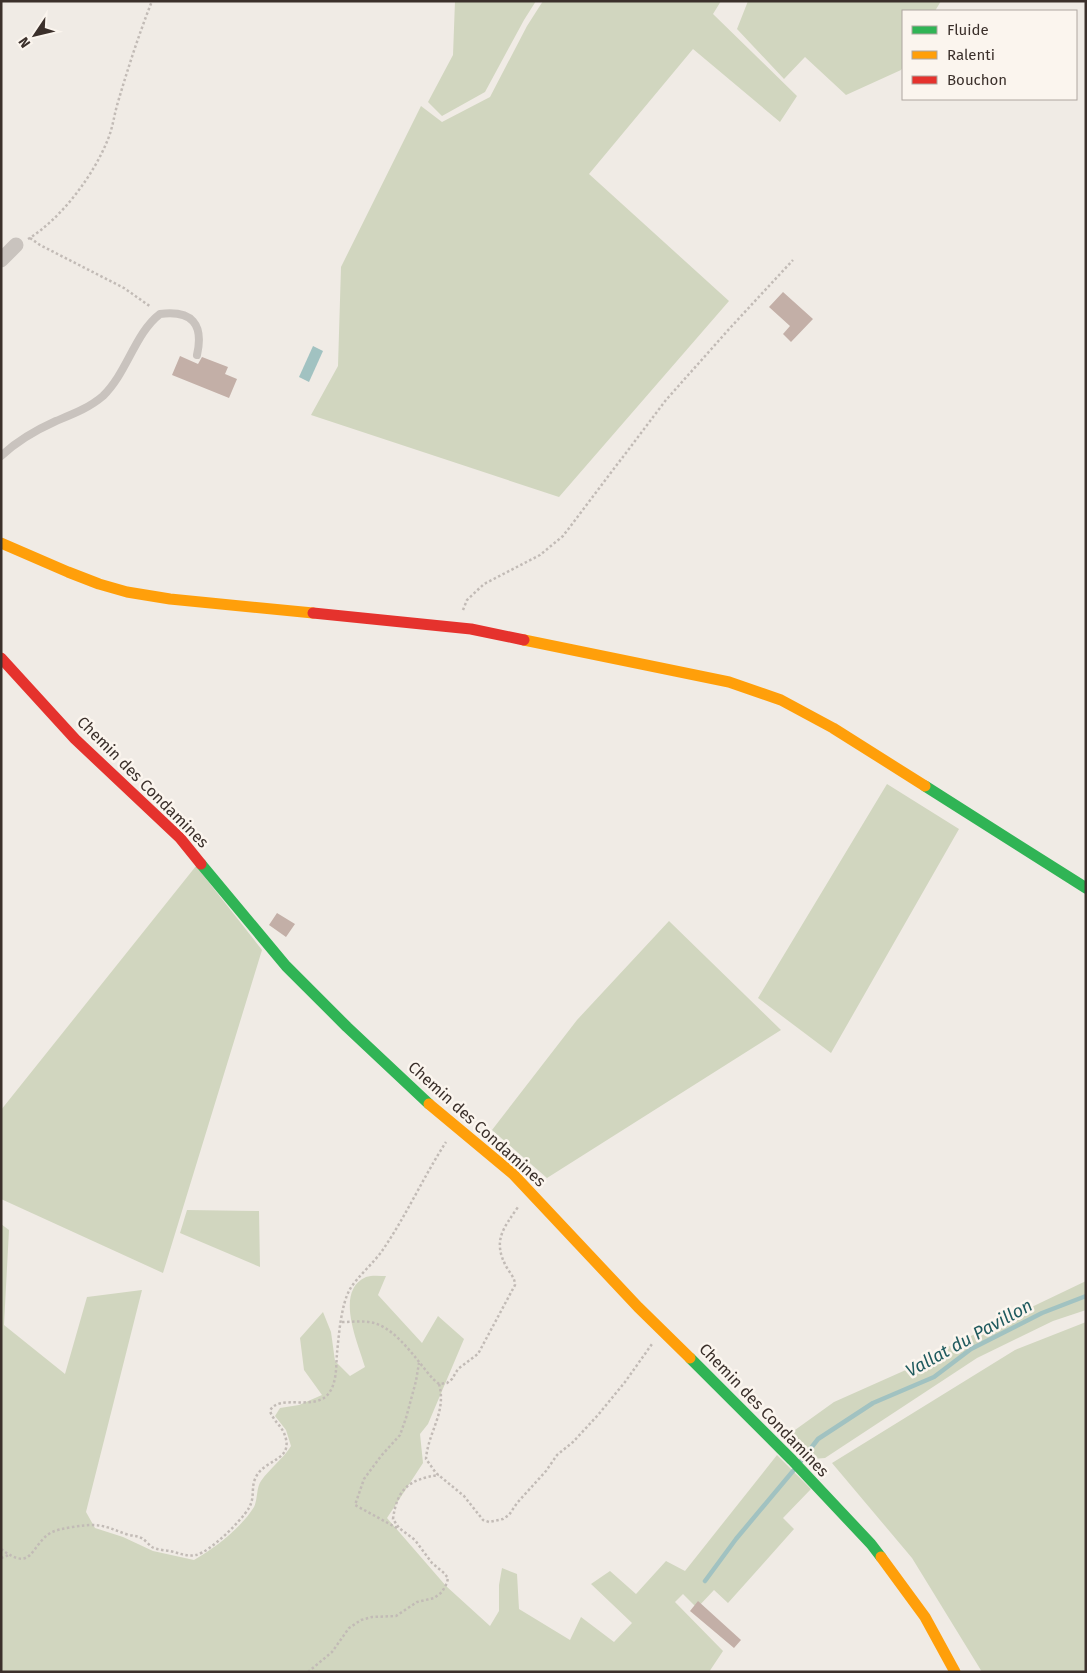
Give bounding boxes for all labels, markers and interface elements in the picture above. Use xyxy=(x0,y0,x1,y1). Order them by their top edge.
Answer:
north arrow xyxy=(10,10,60,60)
legend xyxy=(902,10,1077,100)
text: Fluide xyxy=(947,21,989,39)
text: N xyxy=(15,33,34,51)
text: Ralenti xyxy=(947,46,995,64)
text: Bouchon xyxy=(947,71,1007,89)
street label: Chemin des Condamines xyxy=(73,712,213,852)
street label: Chemin des Condamines xyxy=(404,1057,550,1191)
water label: Vallat du Pavillon xyxy=(902,1294,1036,1382)
street label: Chemin des Condamines xyxy=(695,1339,833,1481)

